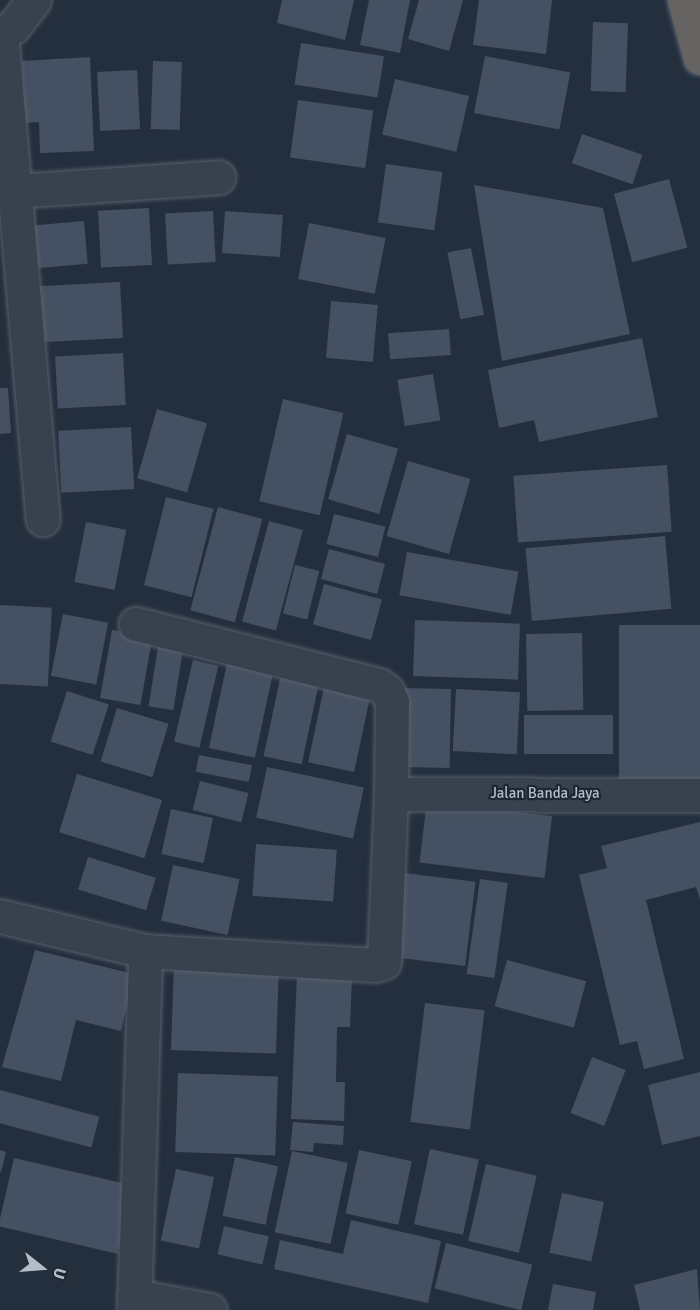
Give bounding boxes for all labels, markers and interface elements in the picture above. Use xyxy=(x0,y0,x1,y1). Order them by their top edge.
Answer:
street label: Jalan Banda Jaya xyxy=(490,785,600,803)
north arrow xyxy=(12,1238,72,1298)
text: U xyxy=(48,1265,70,1281)

